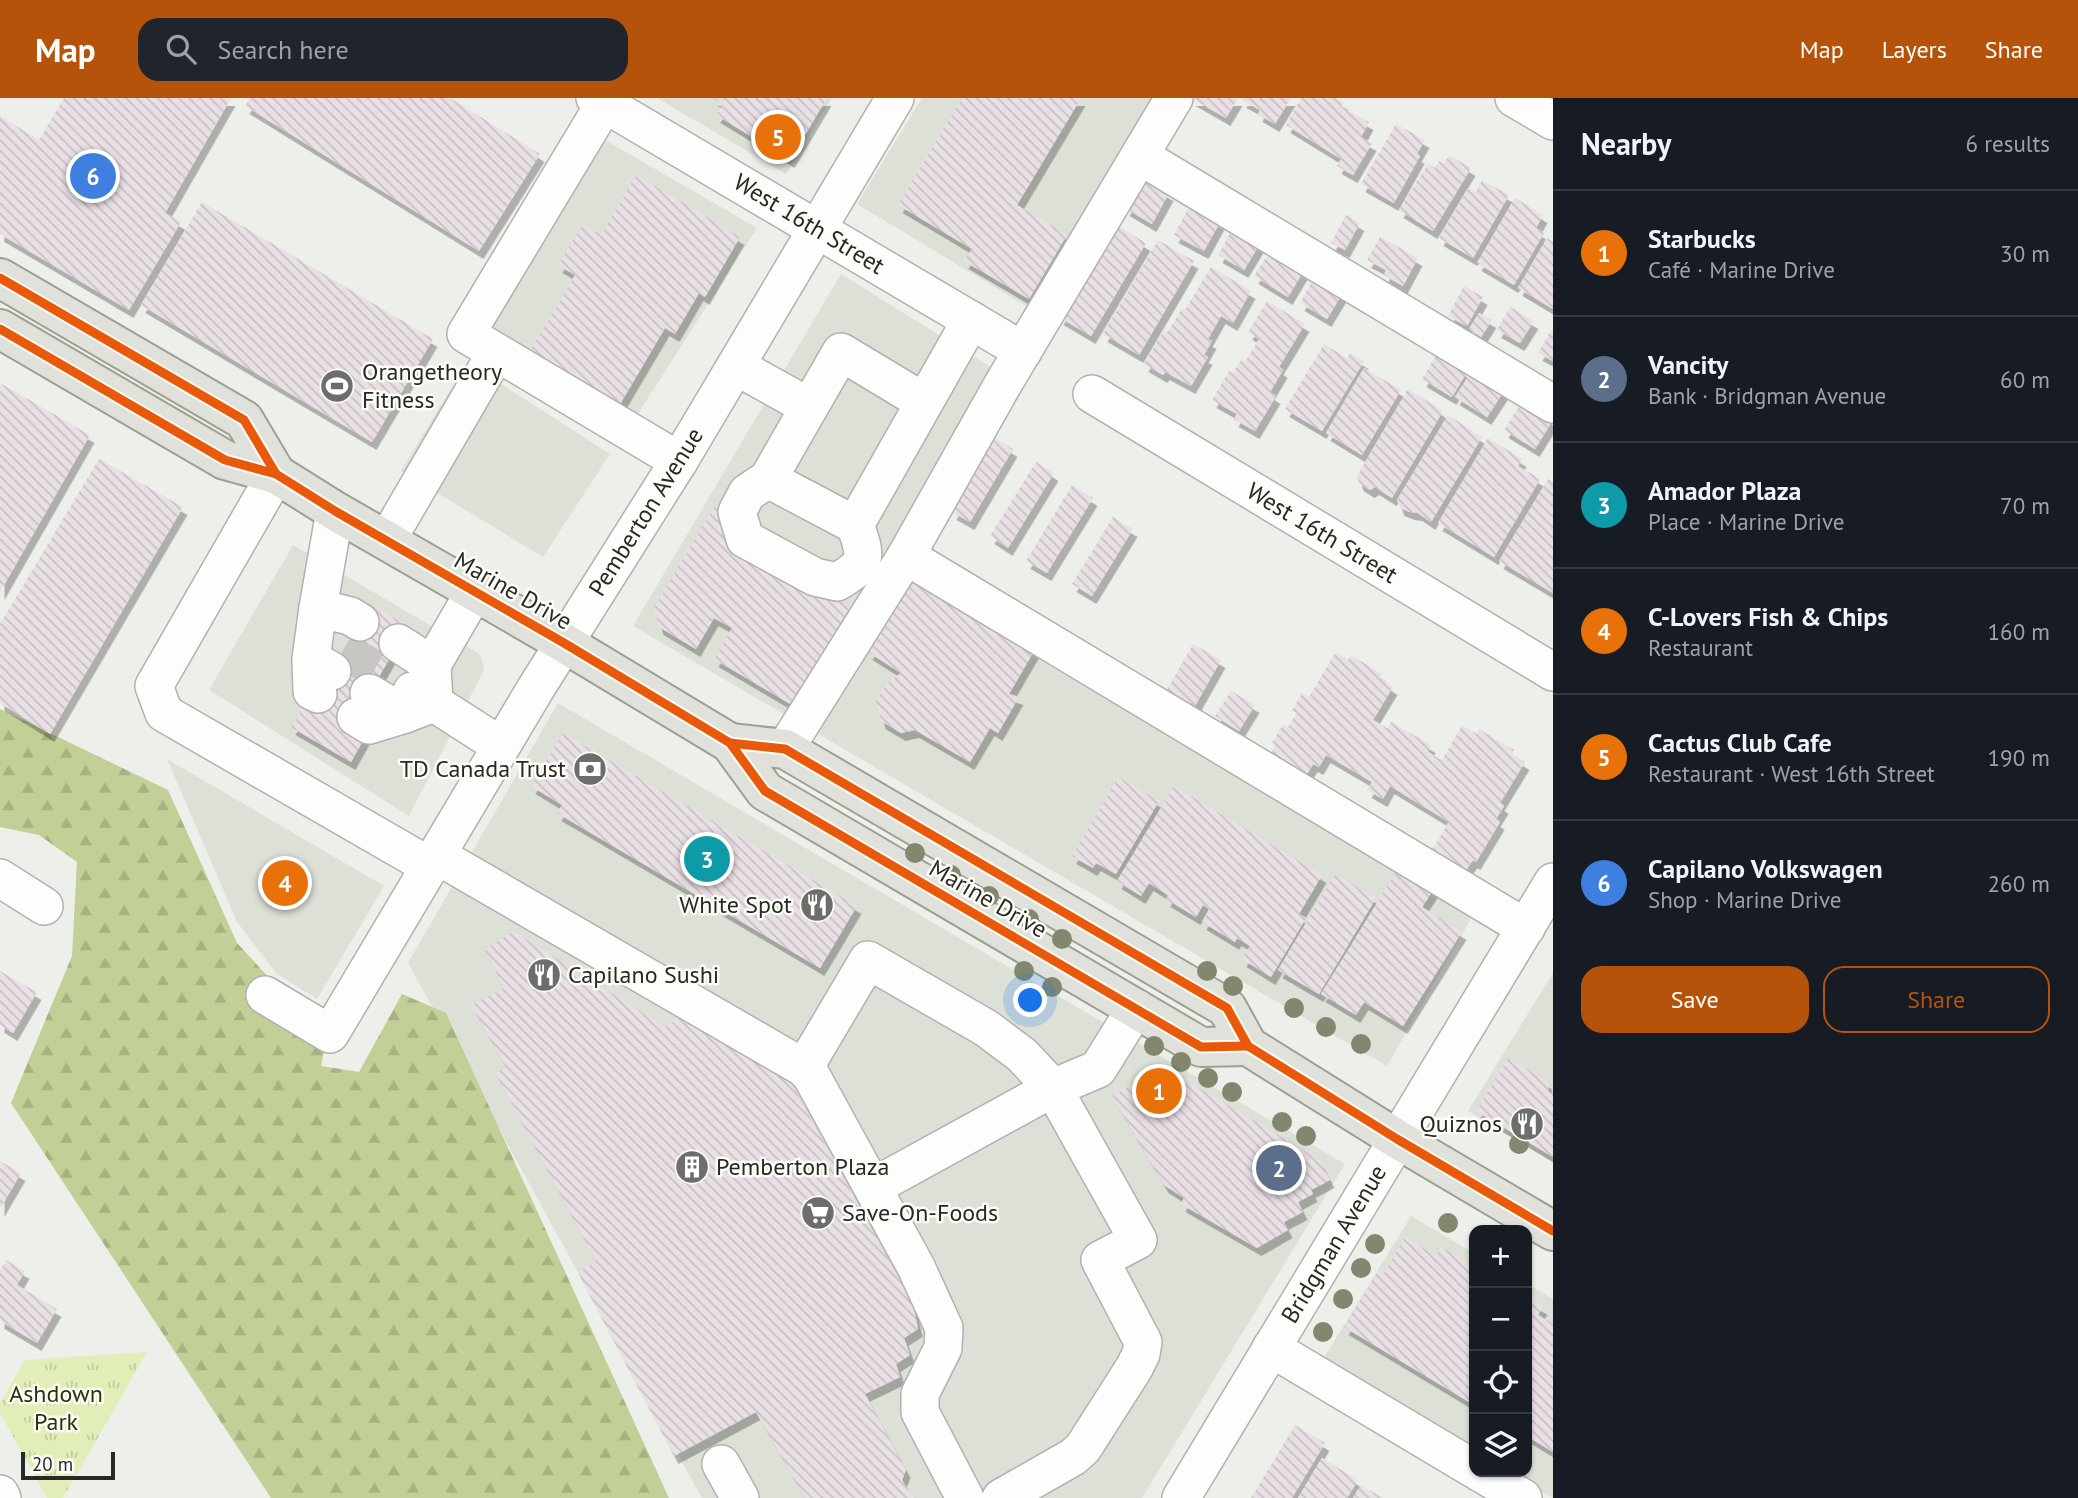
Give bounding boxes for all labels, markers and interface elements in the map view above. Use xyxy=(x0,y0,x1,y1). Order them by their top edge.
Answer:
search box xyxy=(138,18,628,81)
text: Map xyxy=(35,28,96,71)
icon: search xyxy=(162,30,200,68)
text: Search here xyxy=(218,33,349,66)
text: Map xyxy=(1800,34,1844,65)
text: Layers xyxy=(1882,34,1947,65)
text: Share xyxy=(1985,34,2043,65)
pin: 5 xyxy=(755,111,801,163)
text: Nearby xyxy=(1581,124,1671,163)
text: 6 results xyxy=(1966,129,2050,158)
pin: 6 xyxy=(70,150,116,202)
street label: West 16th Street xyxy=(728,166,890,281)
text: Starbucks xyxy=(1648,222,1756,255)
text: 1 xyxy=(1597,239,1611,268)
text: 30 m xyxy=(2000,239,2050,268)
text: Café · Marine Drive xyxy=(1648,255,1835,284)
text: Vancity xyxy=(1648,348,1728,381)
place label: Orangetheory Fitness xyxy=(362,356,502,415)
text: 2 xyxy=(1597,365,1611,394)
text: 60 m xyxy=(2000,365,2050,394)
sports icon: Orangetheory Fitness xyxy=(318,367,356,405)
text: Bank · Bridgman Avenue xyxy=(1648,381,1886,410)
street label: Pemberton Avenue xyxy=(581,422,710,602)
text: Amador Plaza xyxy=(1648,474,1801,507)
street label: West 16th Street xyxy=(1241,475,1403,590)
text: 3 xyxy=(1597,491,1611,520)
text: 70 m xyxy=(2000,491,2050,520)
text: Place · Marine Drive xyxy=(1648,507,1844,536)
street label: Marine Drive xyxy=(449,544,578,637)
text: C-Lovers Fish & Chips xyxy=(1648,600,1888,633)
text: 4 xyxy=(1597,617,1611,646)
text: 160 m xyxy=(1988,617,2050,646)
text: Restaurant xyxy=(1648,633,1753,662)
text: Cactus Club Cafe xyxy=(1648,726,1832,759)
text: 5 xyxy=(1597,743,1611,772)
text: 190 m xyxy=(1988,743,2050,772)
bank icon: TD Canada Trust xyxy=(571,750,609,788)
place label: TD Canada Trust xyxy=(400,753,566,784)
text: Restaurant · West 16th Street xyxy=(1648,759,1935,788)
pin: 3 xyxy=(684,833,730,885)
street label: Marine Drive xyxy=(924,852,1053,945)
text: Capilano Volkswagen xyxy=(1648,852,1883,885)
pin: 4 xyxy=(262,857,308,909)
text: 6 xyxy=(1597,869,1611,898)
text: 260 m xyxy=(1988,869,2050,898)
text: Shop · Marine Drive xyxy=(1648,885,1842,914)
restaurant icon: White Spot xyxy=(798,886,836,924)
place label: White Spot xyxy=(679,889,792,920)
restaurant icon: Capilano Sushi xyxy=(525,956,563,994)
place label: Capilano Sushi xyxy=(568,959,719,990)
button: Save xyxy=(1581,966,1809,1033)
button: Share xyxy=(1823,966,2050,1033)
your location xyxy=(1013,983,1047,1017)
pin: 1 xyxy=(1136,1065,1182,1117)
restaurant icon: Quiznos xyxy=(1508,1105,1546,1143)
place label: Quiznos xyxy=(1419,1108,1502,1139)
pin: 2 xyxy=(1256,1142,1302,1194)
building icon: Pemberton Plaza xyxy=(673,1148,711,1186)
place label: Pemberton Plaza xyxy=(716,1151,890,1182)
street label: Bridgman Avenue xyxy=(1274,1159,1393,1329)
supermarket icon: Save-On-Foods xyxy=(799,1194,837,1232)
place label: Save-On-Foods xyxy=(842,1197,998,1228)
map controls xyxy=(1469,1225,1532,1477)
button: + xyxy=(1469,1225,1532,1288)
button: − xyxy=(1469,1288,1532,1351)
button: locate xyxy=(1469,1351,1532,1414)
park label: Ashdown Park xyxy=(9,1378,103,1437)
button: layers xyxy=(1469,1414,1532,1477)
scale bar xyxy=(21,1449,116,1481)
text: 20 m xyxy=(32,1452,73,1476)

